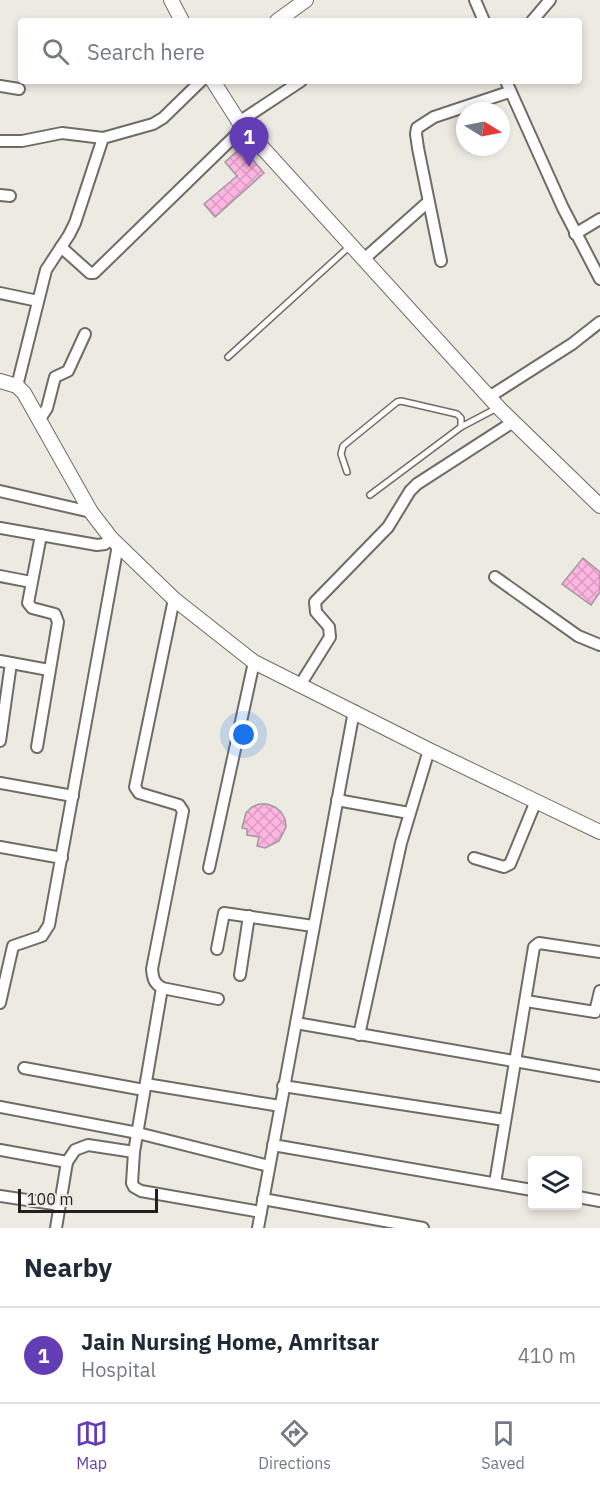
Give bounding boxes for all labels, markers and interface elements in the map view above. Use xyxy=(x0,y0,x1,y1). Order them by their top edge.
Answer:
search box xyxy=(18,18,582,84)
icon: search xyxy=(39,35,72,68)
text: Search here xyxy=(87,37,205,66)
north arrow xyxy=(456,102,510,156)
pin: 1 xyxy=(230,118,268,167)
your location xyxy=(229,720,258,749)
map controls xyxy=(528,1156,582,1210)
button: layers xyxy=(528,1156,582,1210)
scale bar xyxy=(18,1186,158,1214)
text: 100 m xyxy=(27,1189,74,1209)
text: Nearby xyxy=(24,1250,112,1284)
text: Jain Nursing Home, Amritsar xyxy=(81,1327,379,1356)
text: 1 xyxy=(38,1342,50,1369)
text: 410 m xyxy=(518,1342,576,1369)
text: Hospital xyxy=(81,1356,156,1383)
tab: Map xyxy=(75,1417,108,1473)
tab: Directions xyxy=(258,1417,331,1473)
tab: Saved xyxy=(481,1417,525,1473)

